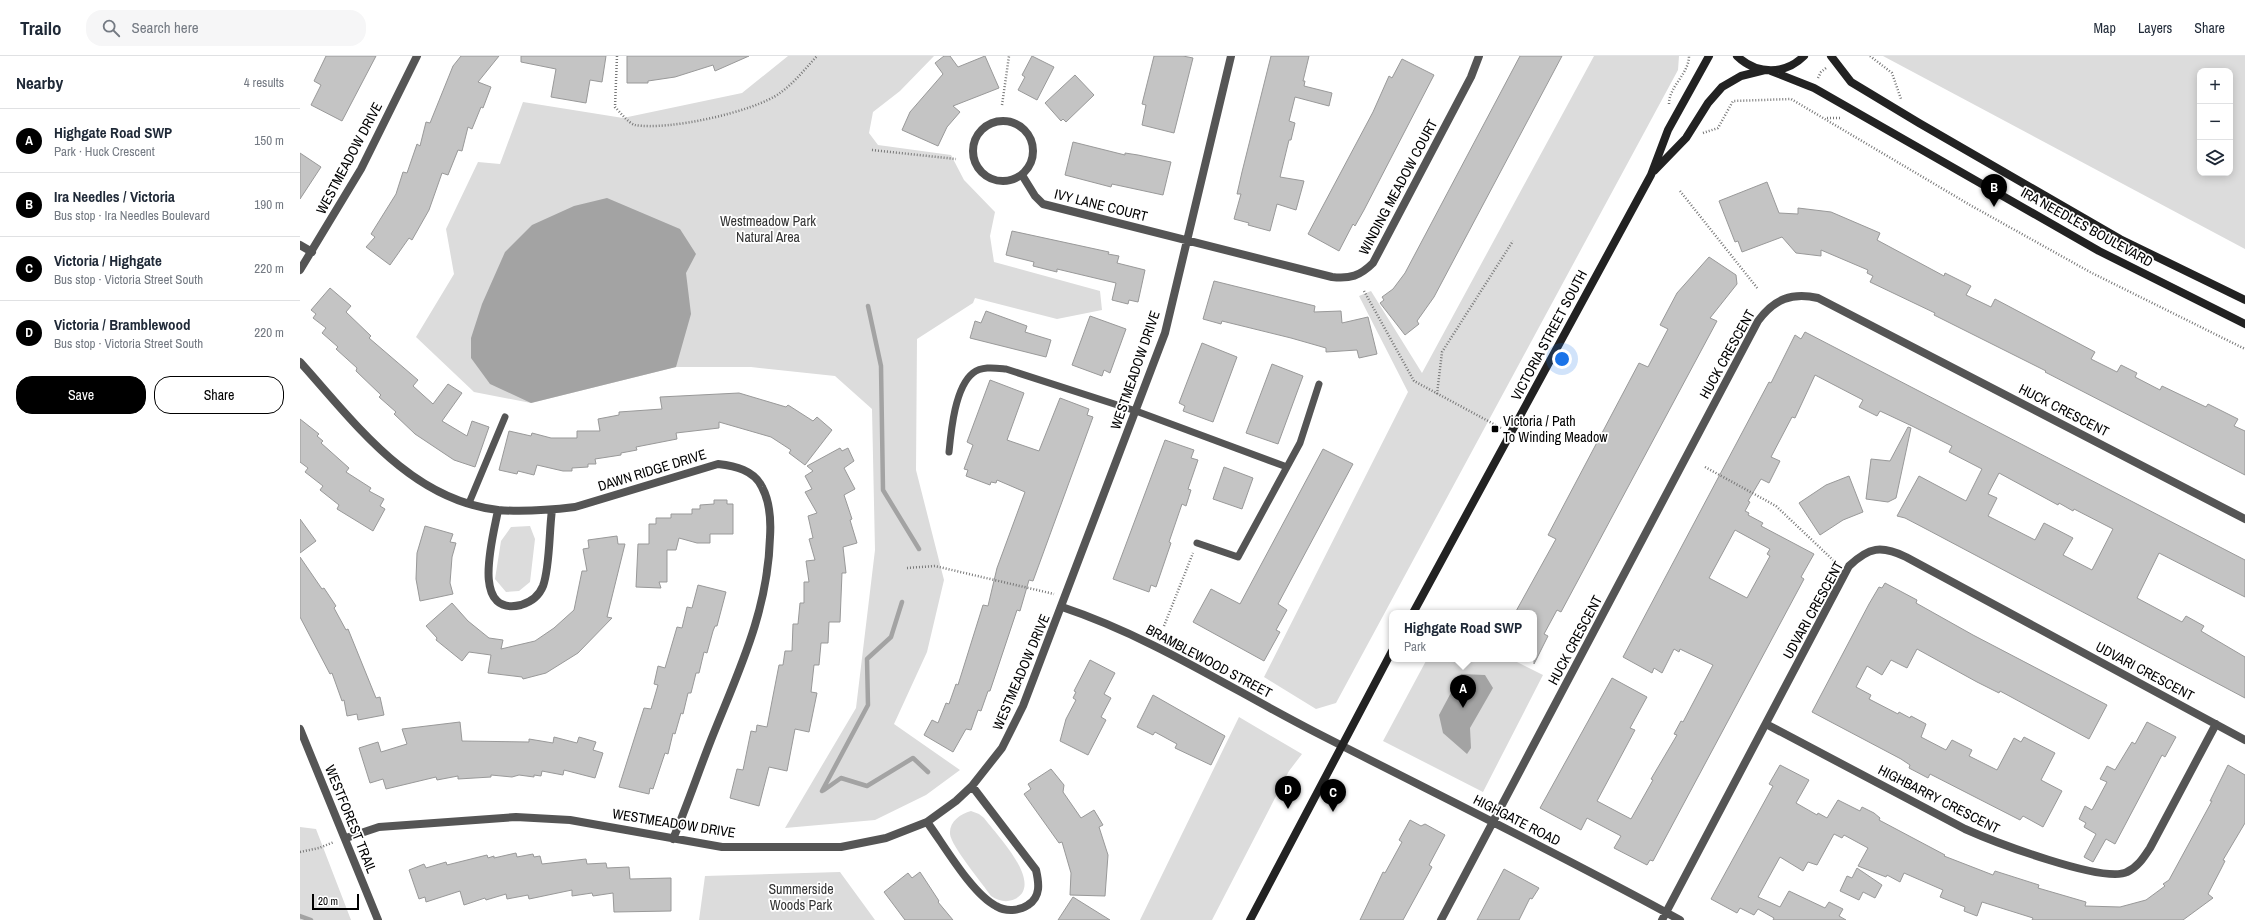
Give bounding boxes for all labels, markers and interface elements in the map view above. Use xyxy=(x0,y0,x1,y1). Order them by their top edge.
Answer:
search box xyxy=(86,10,366,46)
text: Trailo xyxy=(20,15,62,41)
icon: search xyxy=(100,17,122,39)
text: Search here xyxy=(132,17,199,38)
text: Map xyxy=(2094,19,2116,37)
text: Layers xyxy=(2138,19,2172,37)
text: Share xyxy=(2194,19,2225,37)
map controls xyxy=(2197,68,2233,176)
button: + xyxy=(2197,68,2233,104)
text: Nearby xyxy=(16,71,63,94)
text: 4 results xyxy=(244,74,284,91)
street label: WESTMEADOW DRIVE xyxy=(312,99,386,217)
button: − xyxy=(2197,104,2233,140)
street label: WINDING MEADOW COURT xyxy=(1355,116,1441,258)
text: Highgate Road SWP xyxy=(54,122,172,143)
text: A xyxy=(25,132,33,149)
text: 150 m xyxy=(254,132,284,149)
button: layers xyxy=(2197,140,2233,176)
text: Park · Huck Crescent xyxy=(54,143,155,160)
pin: B xyxy=(1981,174,2007,207)
street label: IRA NEEDLES BOULEVARD xyxy=(2018,183,2156,271)
street label: IVY LANE COURT xyxy=(1053,185,1149,225)
text: Ira Needles / Victoria xyxy=(54,186,175,207)
text: B xyxy=(25,196,33,213)
text: 190 m xyxy=(254,196,284,213)
text: Bus stop · Ira Needles Boulevard xyxy=(54,207,210,224)
park label: Westmeadow Park Natural Area xyxy=(720,212,816,246)
text: Victoria / Highgate xyxy=(54,250,162,271)
text: C xyxy=(25,260,33,277)
text: 220 m xyxy=(254,260,284,277)
street label: VICTORIA STREET SOUTH xyxy=(1507,267,1591,403)
text: Bus stop · Victoria Street South xyxy=(54,271,203,288)
street label: HUCK CRESCENT xyxy=(1695,306,1759,402)
street label: WESTMEADOW DRIVE xyxy=(1106,308,1164,432)
text: Victoria / Bramblewood xyxy=(54,314,191,335)
text: D xyxy=(25,324,33,341)
text: 220 m xyxy=(254,324,284,341)
text: Bus stop · Victoria Street South xyxy=(54,335,203,352)
your location xyxy=(1552,349,1572,369)
button: Save xyxy=(16,376,146,414)
button: Share xyxy=(154,376,284,414)
street label: HUCK CRESCENT xyxy=(2016,380,2112,440)
place label: Victoria / Path To Winding Meadow xyxy=(1503,412,1608,446)
marker: Victoria / Path To Winding Meadow xyxy=(1490,424,1500,434)
street label: DAWN RIDGE DRIVE xyxy=(596,445,708,495)
street label: UDVARI CRESCENT xyxy=(1779,558,1847,662)
street label: HUCK CRESCENT xyxy=(1544,592,1606,688)
popup xyxy=(1389,610,1537,662)
street label: WESTMEADOW DRIVE xyxy=(988,611,1054,733)
text: Highgate Road SWP xyxy=(1404,617,1522,638)
street label: BRAMBLEWOOD STREET xyxy=(1143,620,1275,702)
street label: UDVARI CRESCENT xyxy=(2093,637,2197,705)
text: Park xyxy=(1404,638,1426,655)
pin: A xyxy=(1450,675,1476,708)
street label: HIGHBARRY CRESCENT xyxy=(1875,761,2003,837)
street label: WESTFOREST TRAIL xyxy=(321,762,381,876)
pin: D xyxy=(1275,776,1301,809)
pin: C xyxy=(1320,779,1346,812)
street label: HIGHGATE ROAD xyxy=(1470,790,1564,850)
street label: WESTMEADOW DRIVE xyxy=(611,804,737,842)
park label: Summerside Woods Park xyxy=(768,880,834,914)
scale bar xyxy=(312,892,359,911)
text: 20 m xyxy=(318,894,338,908)

